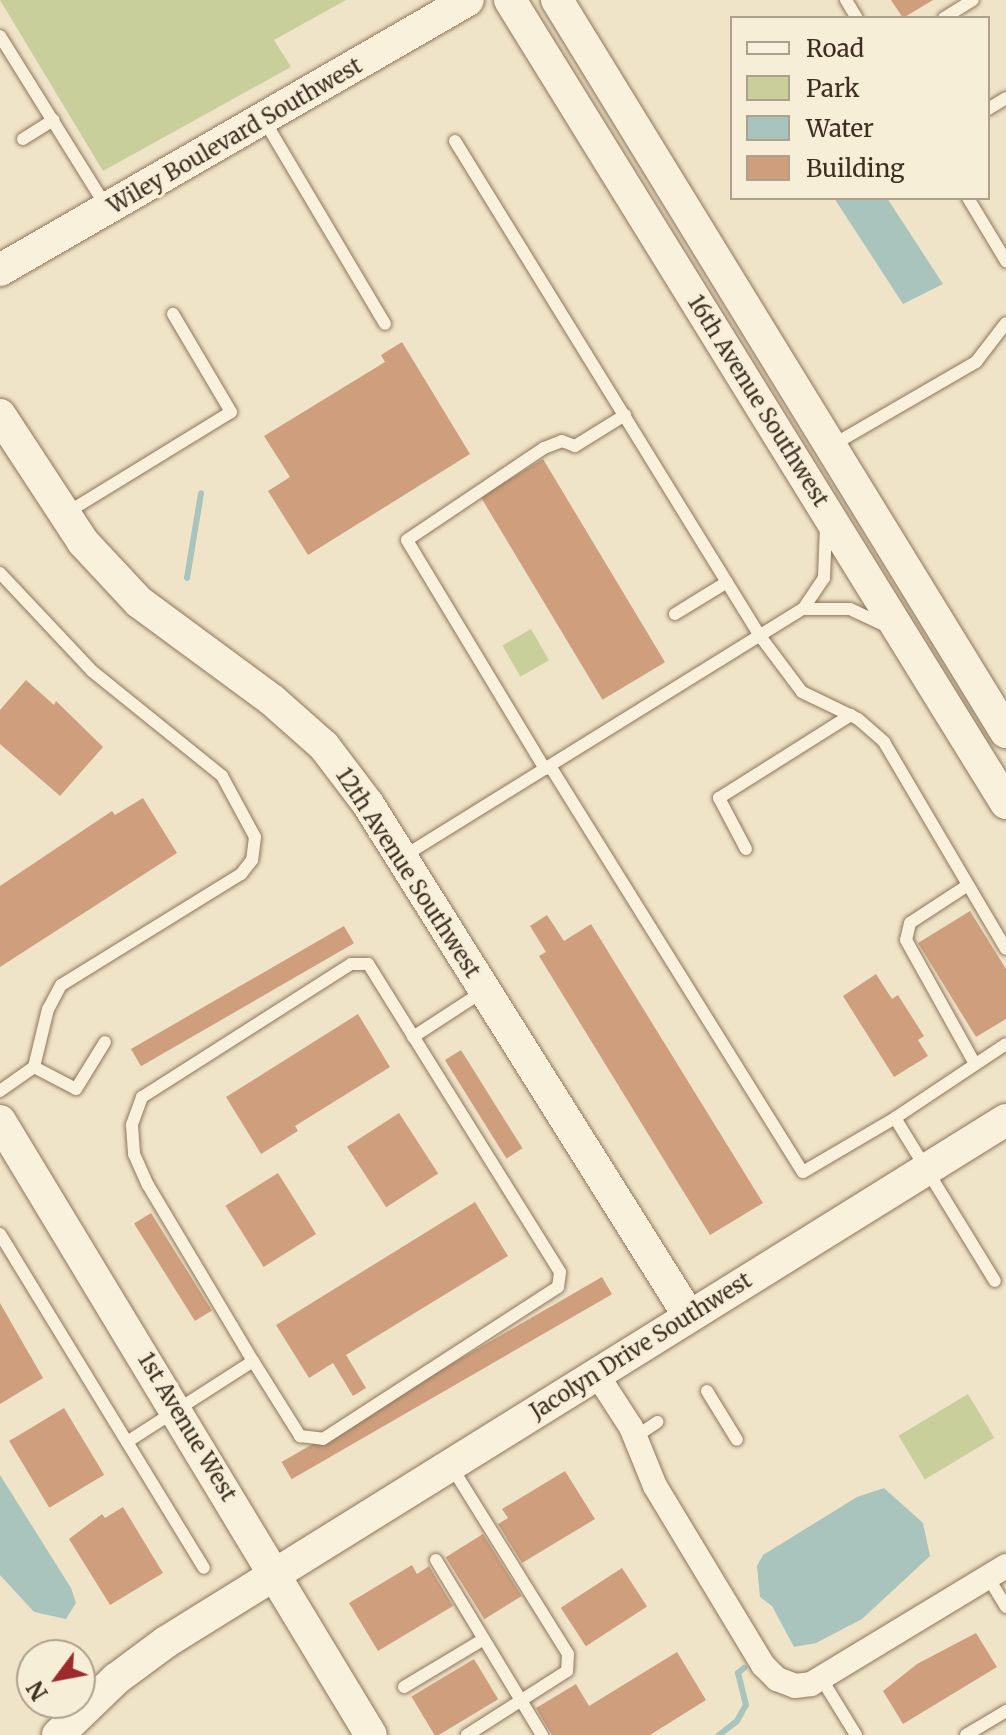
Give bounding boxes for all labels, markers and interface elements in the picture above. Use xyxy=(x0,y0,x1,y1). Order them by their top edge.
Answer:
legend xyxy=(730,16,990,200)
text: Road xyxy=(806,33,864,64)
street label: Wiley Boulevard Southwest xyxy=(103,52,367,220)
text: Park xyxy=(806,73,859,104)
text: Water xyxy=(806,113,874,144)
text: Building xyxy=(806,153,905,184)
street label: 16th Avenue Southwest xyxy=(682,290,834,512)
street label: 12th Avenue Southwest xyxy=(330,763,486,983)
street label: Jacolyn Drive Southwest xyxy=(525,1267,757,1425)
street label: 1st Avenue West xyxy=(132,1348,242,1506)
north arrow xyxy=(16,1639,96,1719)
text: N xyxy=(21,1676,54,1705)

